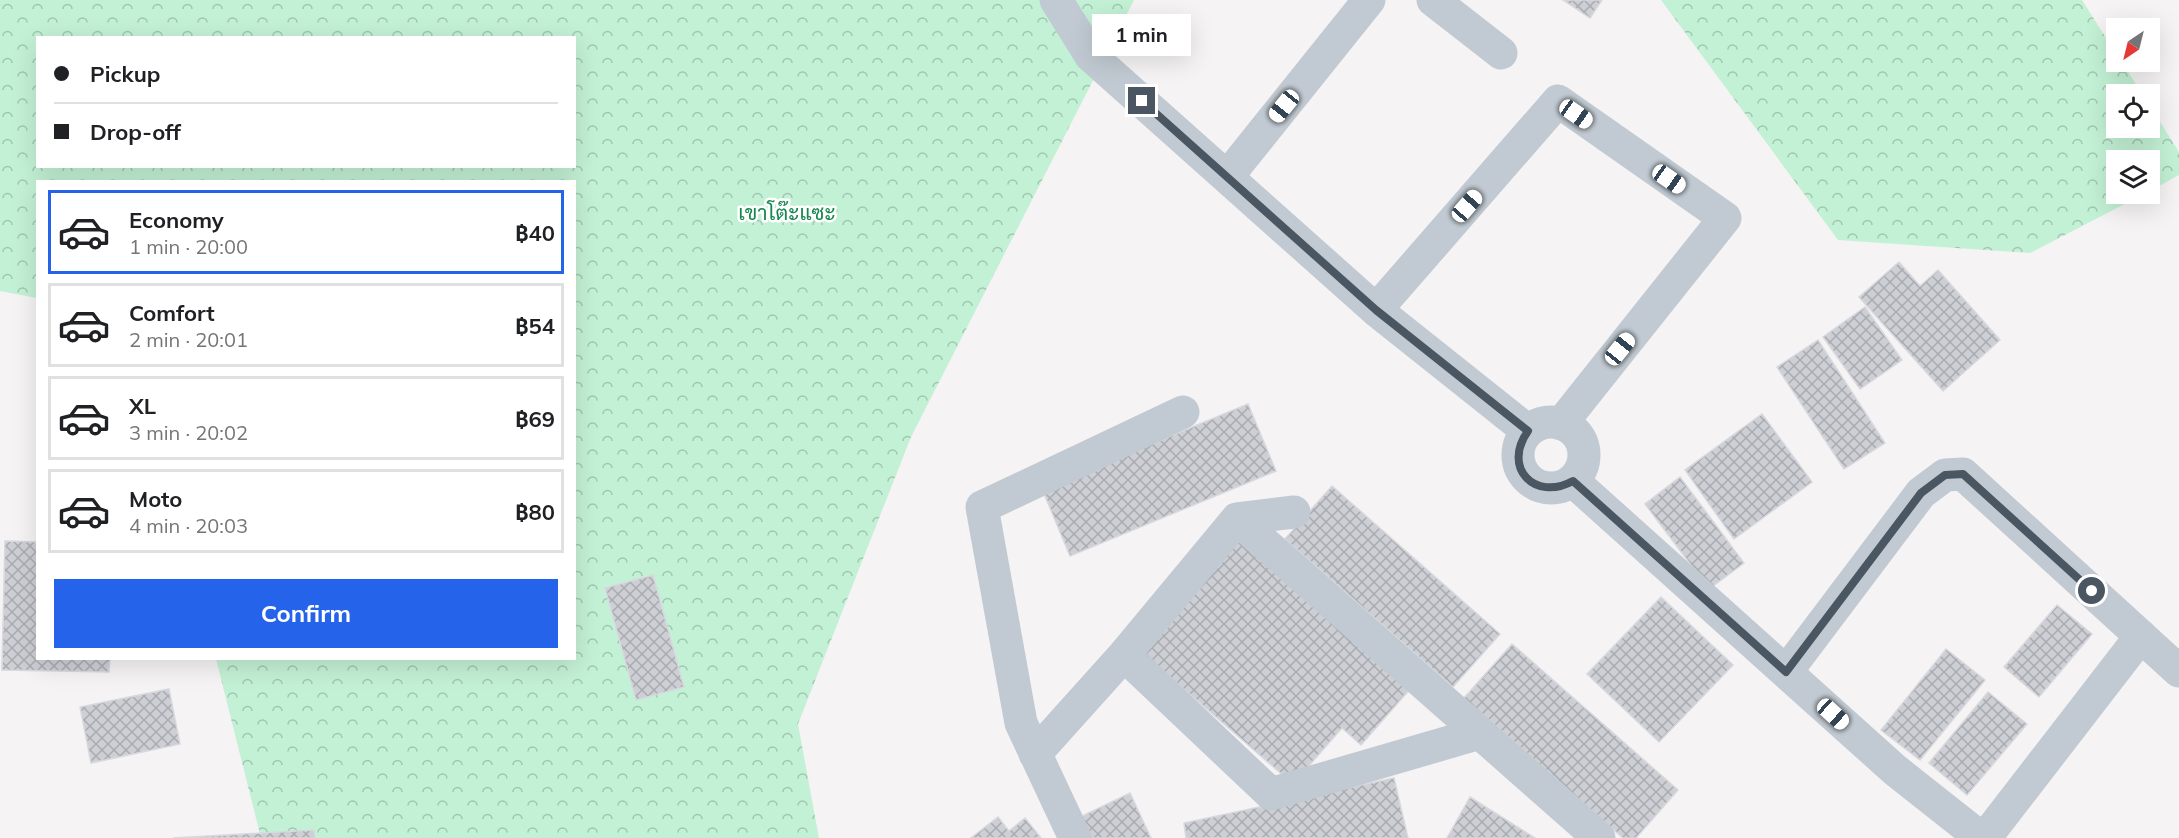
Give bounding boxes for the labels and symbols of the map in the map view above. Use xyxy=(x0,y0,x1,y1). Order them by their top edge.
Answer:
callout: 1 min xyxy=(1092,14,1192,56)
north arrow xyxy=(2106,18,2160,72)
car xyxy=(1266,86,1302,126)
route end xyxy=(1128,87,1155,114)
car xyxy=(1556,96,1596,132)
car xyxy=(1649,161,1689,197)
car xyxy=(1448,187,1486,225)
park label: เขาโต๊ะแซะ xyxy=(738,199,836,225)
car xyxy=(1602,329,1638,369)
route start xyxy=(2078,577,2105,604)
car xyxy=(1814,695,1852,733)

